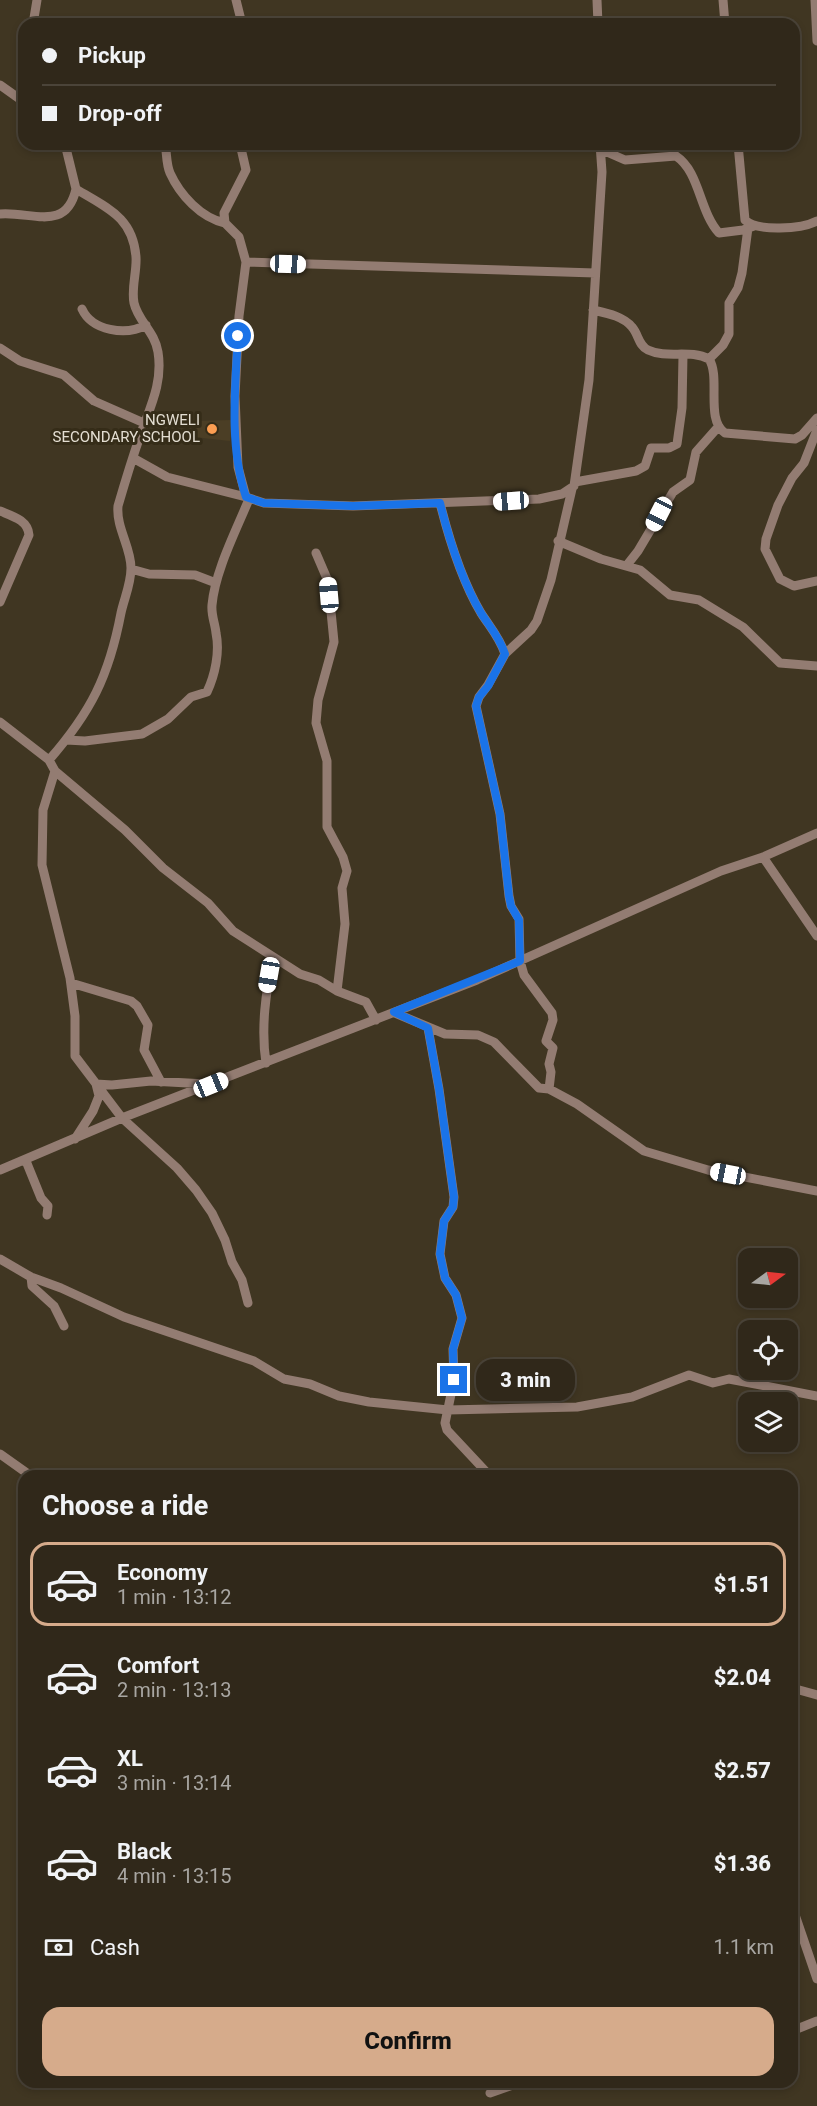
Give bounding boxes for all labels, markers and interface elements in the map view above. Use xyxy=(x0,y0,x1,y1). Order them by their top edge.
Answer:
text: Pickup xyxy=(78,43,146,68)
text: Drop-off xyxy=(78,101,162,126)
car xyxy=(270,254,306,274)
route start xyxy=(224,322,251,349)
place label: NGWELI SECONDARY SCHOOL xyxy=(53,411,200,446)
marker: NGWELI SECONDARY SCHOOL xyxy=(205,422,219,436)
car xyxy=(492,491,530,511)
car xyxy=(643,494,675,534)
car xyxy=(318,576,340,614)
car xyxy=(257,956,281,994)
car xyxy=(191,1070,231,1100)
car xyxy=(709,1162,747,1186)
north arrow xyxy=(738,1248,798,1308)
map controls xyxy=(738,1248,798,1452)
button: locate xyxy=(738,1320,798,1380)
callout: 3 min xyxy=(475,1359,574,1401)
route end xyxy=(440,1366,467,1393)
text: 3 min xyxy=(500,1368,551,1392)
button: layers xyxy=(738,1392,798,1452)
text: Choose a ride xyxy=(42,1490,208,1522)
icon: car xyxy=(45,1557,99,1611)
text: Economy xyxy=(117,1560,208,1585)
text: $1.51 xyxy=(714,1572,771,1597)
text: 1 min · 13:12 xyxy=(117,1585,232,1609)
icon: car xyxy=(45,1650,99,1704)
text: Comfort xyxy=(117,1653,199,1678)
text: $2.04 xyxy=(714,1665,771,1690)
text: 2 min · 13:13 xyxy=(117,1678,232,1702)
icon: car xyxy=(45,1743,99,1797)
text: XL xyxy=(117,1746,143,1771)
text: $2.57 xyxy=(714,1758,771,1783)
text: 3 min · 13:14 xyxy=(117,1771,232,1795)
icon: car xyxy=(45,1836,99,1890)
text: Black xyxy=(117,1839,172,1864)
text: $1.36 xyxy=(714,1851,771,1876)
text: 4 min · 13:15 xyxy=(117,1864,232,1888)
icon: cash xyxy=(42,1931,75,1964)
text: Cash xyxy=(90,1935,140,1960)
text: 1.1 km xyxy=(714,1935,774,1959)
button: Confirm xyxy=(42,2007,774,2076)

